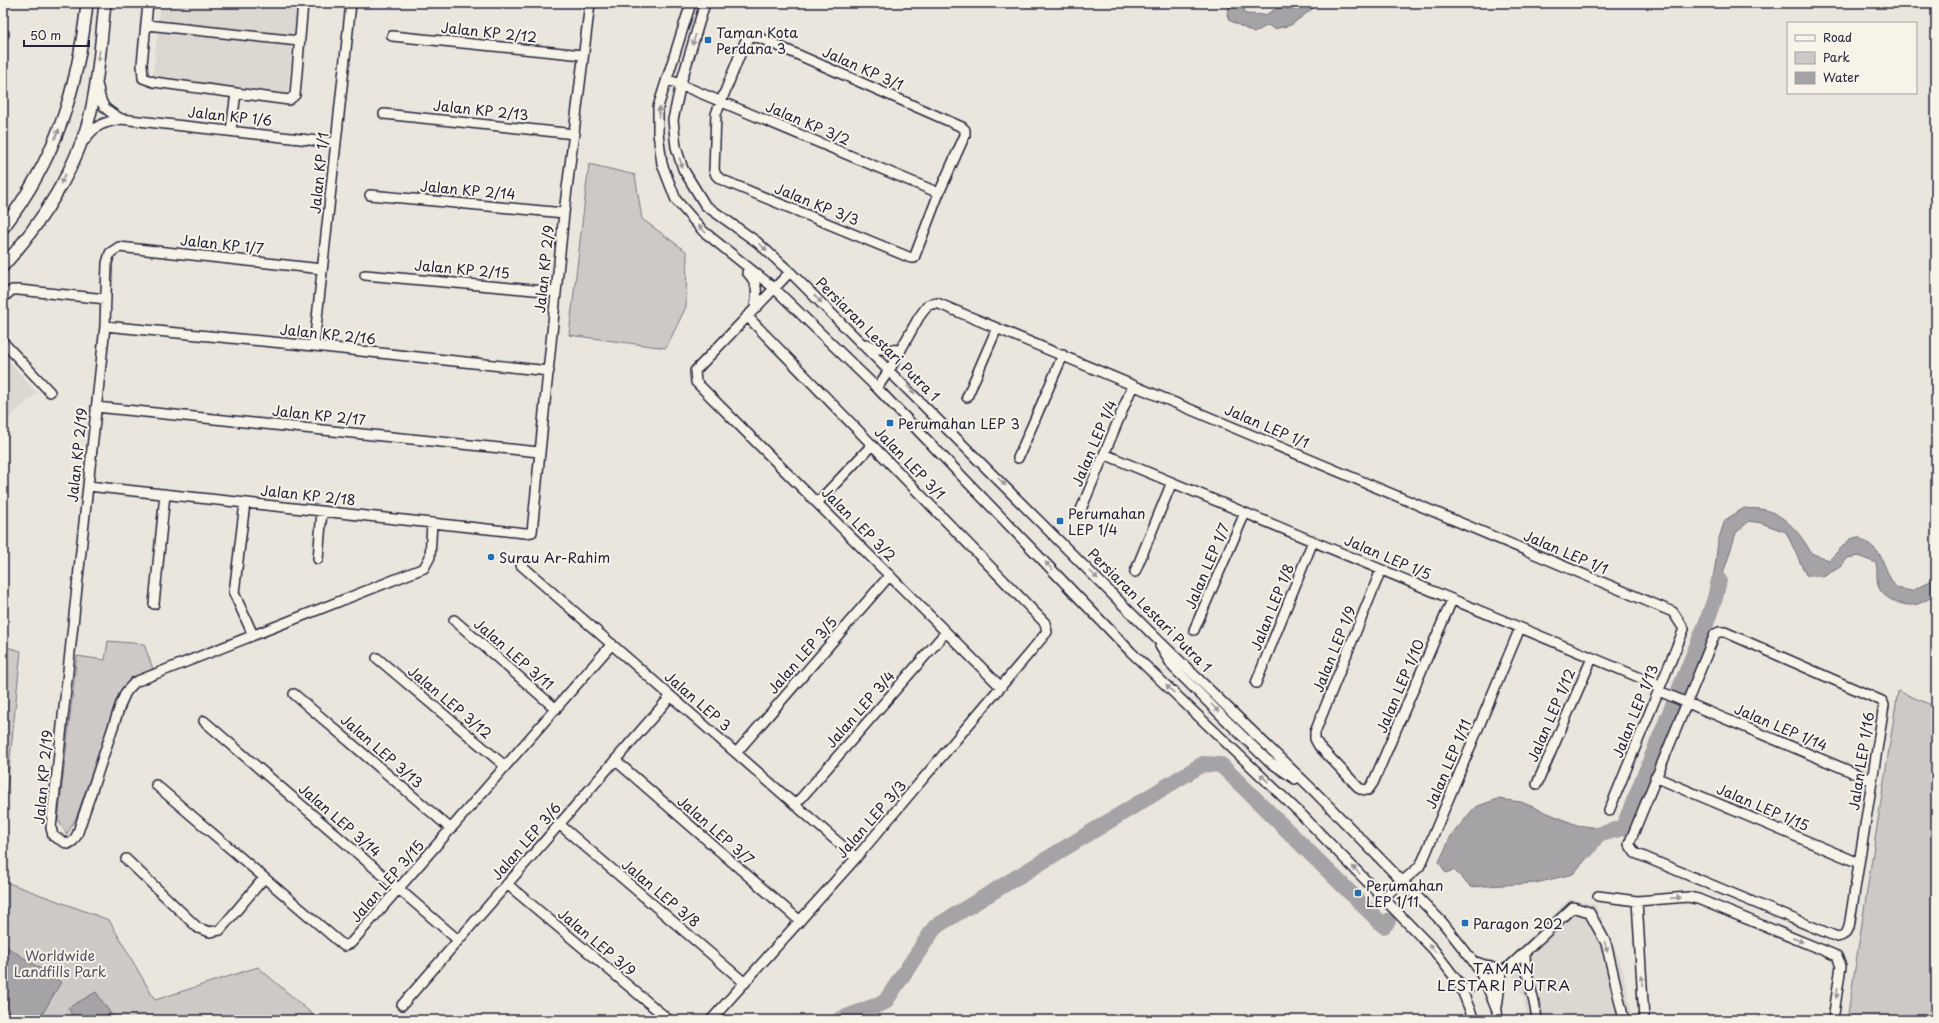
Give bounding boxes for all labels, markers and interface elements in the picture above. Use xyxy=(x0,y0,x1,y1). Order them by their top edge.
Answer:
street label: Jalan KP 2/12 xyxy=(440,17,538,47)
scale bar xyxy=(24,22,89,48)
place label: Taman Kota Perdana 3 xyxy=(716,22,798,59)
legend xyxy=(1787,22,1917,94)
text: 50 m xyxy=(30,26,61,44)
text: Road xyxy=(1823,28,1852,46)
one-way arrow xyxy=(691,35,697,47)
marker: Taman Kota Perdana 3 xyxy=(703,35,713,45)
street label: Jalan KP 3/1 xyxy=(819,41,907,95)
text: Park xyxy=(1823,48,1850,66)
one-way arrow xyxy=(96,50,103,62)
text: Water xyxy=(1823,68,1860,86)
street label: Jalan KP 2/13 xyxy=(432,95,530,125)
street label: Jalan KP 3/2 xyxy=(763,96,853,150)
street label: Jalan KP 1/6 xyxy=(187,101,273,131)
one-way arrow xyxy=(655,106,662,118)
one-way arrow xyxy=(54,128,61,140)
street label: Jalan KP 1/1 xyxy=(304,131,334,215)
one-way arrow xyxy=(678,157,684,169)
one-way arrow xyxy=(60,174,66,185)
street label: Jalan KP 2/14 xyxy=(419,175,517,205)
street label: Jalan KP 3/3 xyxy=(772,178,862,230)
street label: Jalan KP 2/9 xyxy=(529,224,559,314)
one-way arrow xyxy=(697,224,707,234)
street label: Jalan KP 1/7 xyxy=(179,229,265,259)
one-way arrow xyxy=(758,243,769,252)
street label: Jalan KP 2/15 xyxy=(413,254,511,284)
street label: Persiaran Lestari Putra 1 xyxy=(811,272,945,406)
one-way arrow xyxy=(813,294,823,304)
street label: Jalan KP 2/16 xyxy=(279,319,377,350)
one-way arrow xyxy=(906,385,915,395)
street label: Jalan LEP 1/4 xyxy=(1066,396,1122,490)
street label: Jalan LEP 1/1 xyxy=(1222,399,1312,453)
street label: Jalan KP 2/17 xyxy=(271,400,367,430)
street label: Jalan KP 2/19 xyxy=(62,407,92,503)
place label: Perumahan LEP 3 xyxy=(898,413,1020,434)
marker: Perumahan LEP 3 xyxy=(885,418,895,428)
street label: Jalan LEP 3/1 xyxy=(870,422,950,504)
one-way arrow xyxy=(997,477,1007,487)
street label: Jalan KP 2/18 xyxy=(259,480,357,510)
street label: Jalan LEP 3/2 xyxy=(817,482,901,566)
place label: Perumahan LEP 1/4 xyxy=(1068,503,1145,540)
marker: Perumahan LEP 1/4 xyxy=(1055,516,1065,526)
street label: Jalan LEP 1/7 xyxy=(1179,520,1235,612)
street label: Jalan LEP 1/1 xyxy=(1521,525,1611,579)
street label: Jalan LEP 1/5 xyxy=(1341,529,1435,585)
street label: Persiaran Lestari Putra 1 xyxy=(1083,543,1217,677)
place label: Surau Ar-Rahim xyxy=(499,547,610,568)
marker: Surau Ar-Rahim xyxy=(486,552,496,562)
street label: Jalan LEP 1/8 xyxy=(1245,560,1299,654)
one-way arrow xyxy=(1044,561,1054,571)
one-way arrow xyxy=(1089,570,1099,580)
street label: Jalan LEP 1/9 xyxy=(1307,603,1361,695)
street label: Jalan LEP 3/5 xyxy=(762,612,842,698)
street label: Jalan LEP 3/11 xyxy=(470,613,558,695)
street label: Jalan LEP 1/10 xyxy=(1371,636,1429,736)
street label: Jalan LEP 3/12 xyxy=(403,661,497,744)
street label: Jalan LEP 1/13 xyxy=(1607,661,1663,761)
street label: Jalan LEP 1/12 xyxy=(1522,665,1580,765)
street label: Jalan LEP 3 xyxy=(660,666,736,736)
street label: Jalan LEP 3/4 xyxy=(820,666,900,752)
one-way arrow xyxy=(1165,684,1175,693)
street label: Jalan LEP 1/14 xyxy=(1731,698,1831,756)
one-way arrow xyxy=(1210,703,1220,713)
street label: Jalan LEP 3/13 xyxy=(336,709,428,793)
street label: Jalan LEP 1/16 xyxy=(1843,710,1879,812)
street label: Jalan LEP 1/11 xyxy=(1420,716,1476,812)
street label: Jalan KP 2/19 xyxy=(28,729,58,825)
one-way arrow xyxy=(1259,773,1269,783)
street label: Jalan LEP 3/3 xyxy=(831,776,911,862)
street label: Jalan LEP 3/14 xyxy=(294,778,386,862)
street label: Jalan LEP 1/15 xyxy=(1713,778,1813,836)
street label: Jalan LEP 3/7 xyxy=(673,791,759,869)
street label: Jalan LEP 3/6 xyxy=(486,797,566,884)
street label: Jalan LEP 3/15 xyxy=(345,835,429,927)
street label: Jalan LEP 3/8 xyxy=(617,854,705,932)
one-way arrow xyxy=(1351,865,1361,875)
place label: Perumahan LEP 1/11 xyxy=(1366,875,1443,912)
marker: Perumahan LEP 1/11 xyxy=(1353,888,1363,898)
one-way arrow xyxy=(1670,895,1682,902)
street label: Jalan LEP 3/9 xyxy=(554,903,640,981)
place label: Paragon 202 xyxy=(1473,913,1563,934)
marker: Paragon 202 xyxy=(1460,918,1470,928)
one-way arrow xyxy=(1792,938,1804,944)
one-way arrow xyxy=(1603,941,1609,953)
one-way arrow xyxy=(1427,943,1437,953)
park label: Worldwide Landfills Park xyxy=(14,945,107,982)
district label: TAMAN LESTARI PUTRA xyxy=(1437,956,1571,996)
one-way arrow xyxy=(1638,975,1645,987)
one-way arrow xyxy=(1834,987,1840,999)

